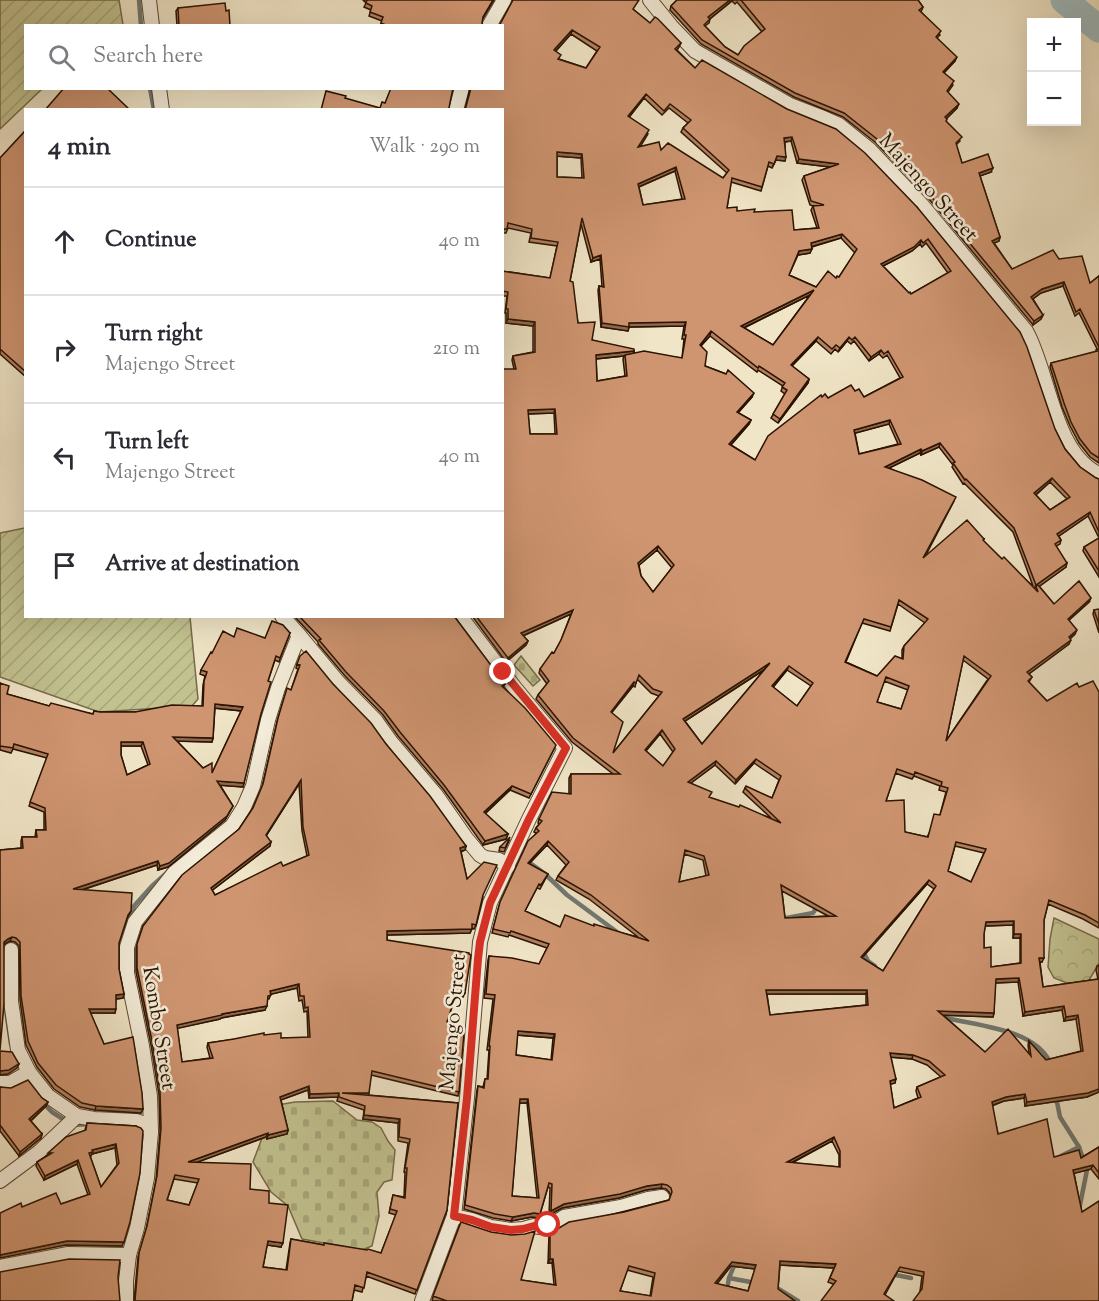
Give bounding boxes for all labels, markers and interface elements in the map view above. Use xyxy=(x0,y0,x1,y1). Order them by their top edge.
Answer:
map controls xyxy=(1027,18,1081,126)
button: + xyxy=(1027,18,1081,72)
search box xyxy=(24,24,504,90)
icon: search xyxy=(45,41,78,74)
text: Search here xyxy=(93,41,203,73)
button: − xyxy=(1027,72,1081,126)
street label: Majengo Street xyxy=(871,127,984,249)
text: 4 min xyxy=(48,129,111,166)
text: Walk · 290 m xyxy=(369,133,480,162)
icon: ahead xyxy=(48,225,81,258)
text: Continue xyxy=(105,225,196,257)
text: 40 m xyxy=(439,227,480,256)
text: Turn right xyxy=(105,319,202,351)
icon: right xyxy=(48,333,81,366)
text: 210 m xyxy=(433,335,480,364)
text: Majengo Street xyxy=(105,351,235,380)
text: Turn left xyxy=(105,427,188,459)
icon: left xyxy=(48,441,81,474)
text: 40 m xyxy=(439,443,480,472)
text: Majengo Street xyxy=(105,459,235,488)
icon: arrive xyxy=(48,549,81,582)
text: Arrive at destination xyxy=(105,549,300,581)
route end xyxy=(489,658,515,684)
street label: Majengo Street xyxy=(433,953,475,1092)
street label: Kombo Street xyxy=(133,964,183,1092)
route start xyxy=(534,1211,560,1237)

